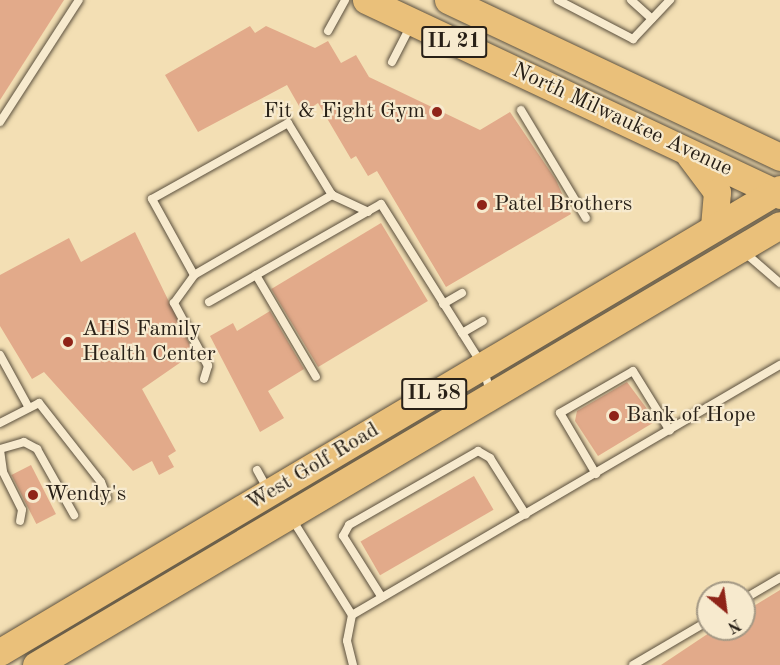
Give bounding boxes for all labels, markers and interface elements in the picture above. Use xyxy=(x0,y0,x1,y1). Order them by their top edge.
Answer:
road number: IL 21 xyxy=(421,24,487,60)
street label: North Milwaukee Avenue xyxy=(508,57,736,183)
place label: Fit & Fight Gym xyxy=(263,99,425,125)
marker: Fit & Fight Gym xyxy=(430,105,444,119)
place label: Patel Brothers xyxy=(494,192,632,218)
marker: Patel Brothers xyxy=(475,198,489,212)
place label: AHS Family Health Center xyxy=(82,316,216,368)
marker: AHS Family Health Center xyxy=(59,333,77,351)
road number: IL 58 xyxy=(401,376,467,412)
place label: Bank of Hope xyxy=(626,403,756,429)
marker: Bank of Hope xyxy=(607,409,621,423)
street label: West Golf Road xyxy=(242,417,384,517)
place label: Wendy's xyxy=(45,482,126,508)
marker: Wendy's xyxy=(26,488,40,502)
north arrow xyxy=(696,581,756,641)
text: N xyxy=(725,615,743,635)

